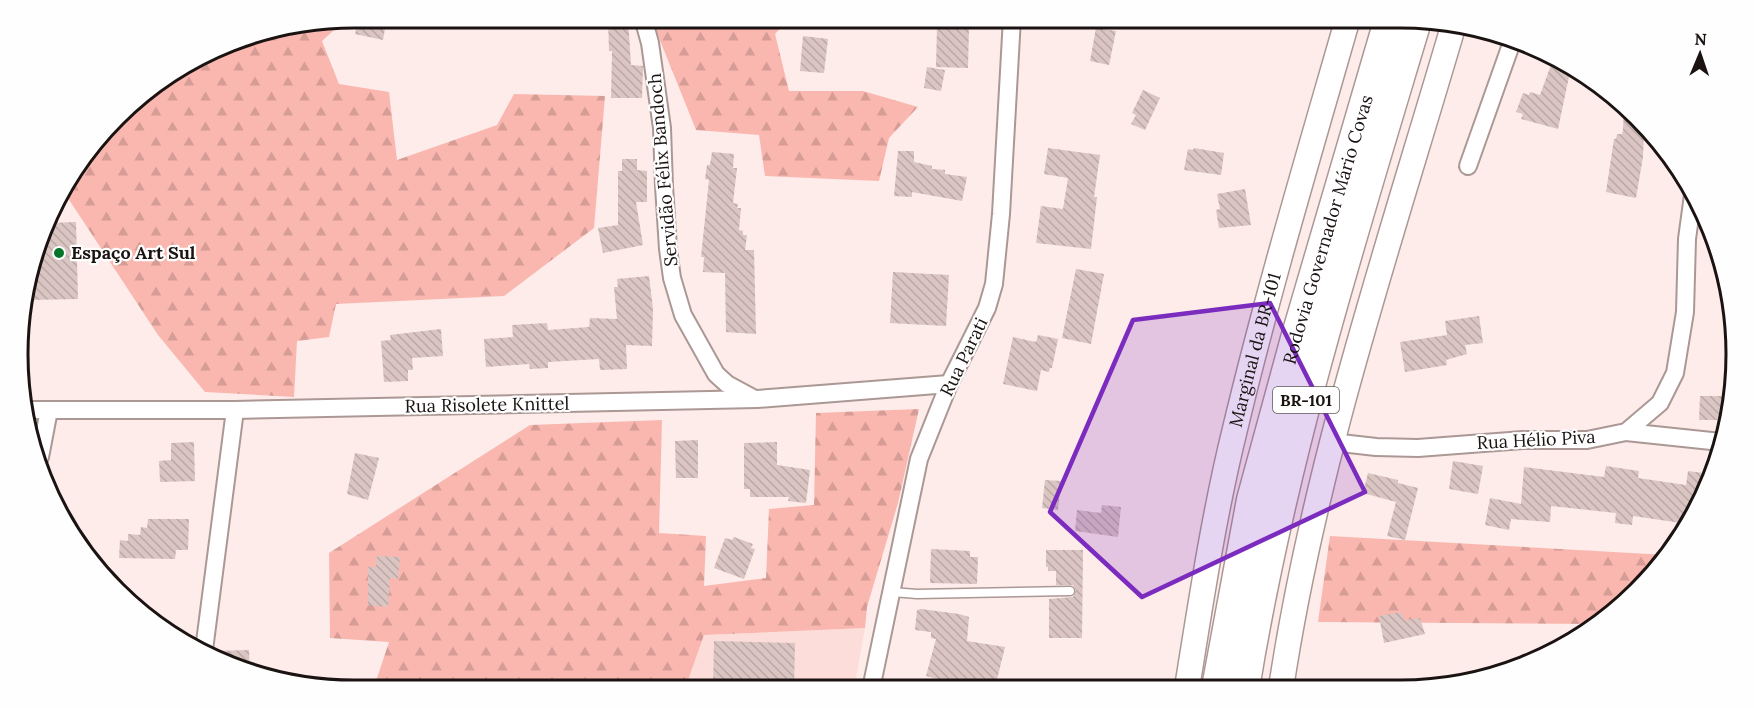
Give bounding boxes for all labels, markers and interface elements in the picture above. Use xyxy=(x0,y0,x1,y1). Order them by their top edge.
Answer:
north arrow xyxy=(1670,24,1730,84)
text: N xyxy=(1694,29,1707,49)
street label: Servidão Félix Bandoch xyxy=(643,72,682,268)
street label: Rodovia Governador Mário Covas xyxy=(1278,92,1378,367)
place label: Espaço Art Sul xyxy=(71,241,196,264)
marker: Espaço Art Sul xyxy=(52,246,66,260)
street label: Marginal da BR-101 xyxy=(1224,270,1286,429)
street label: Rua Parati xyxy=(935,314,993,400)
road number: BR-101 xyxy=(1273,387,1339,413)
street label: Rua Risolete Knittel xyxy=(404,392,570,417)
street label: Rua Hélio Piva xyxy=(1476,425,1596,454)

